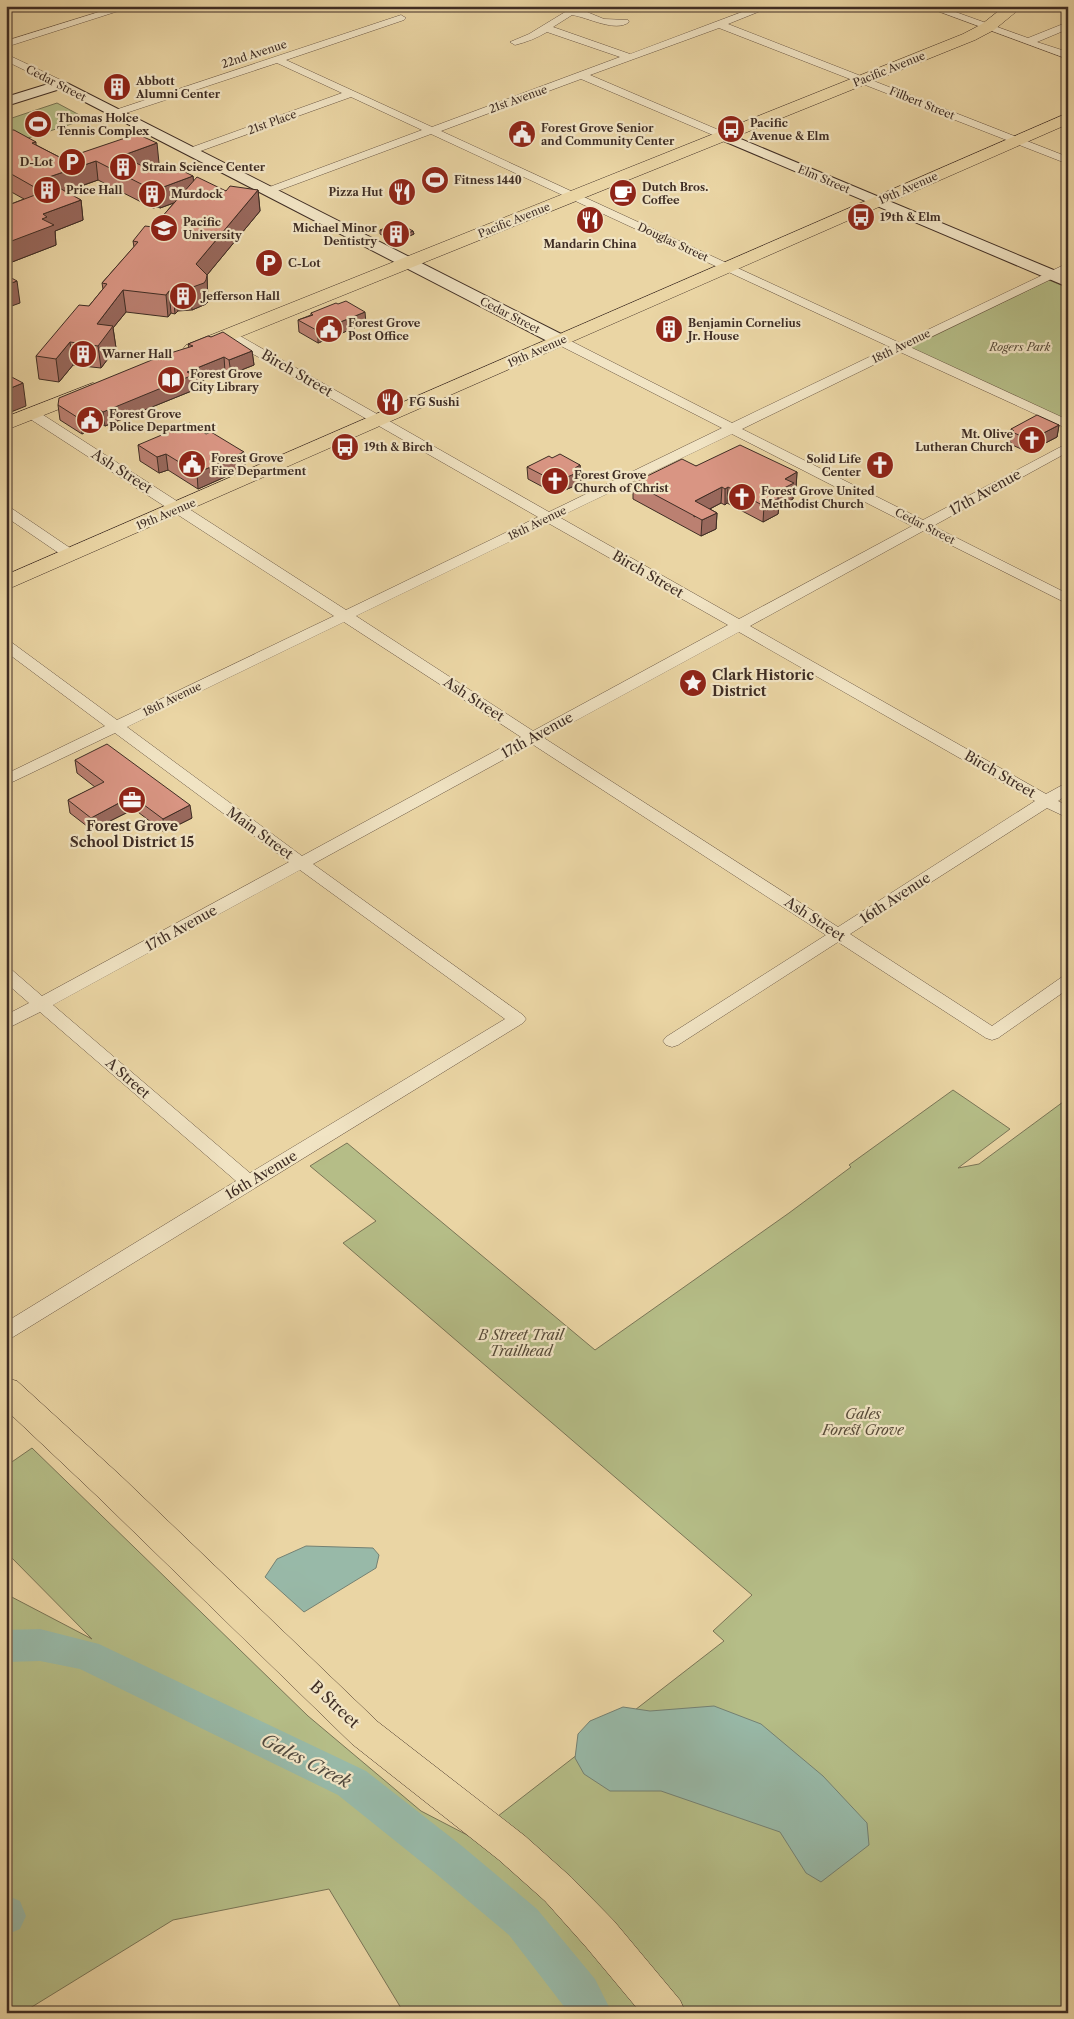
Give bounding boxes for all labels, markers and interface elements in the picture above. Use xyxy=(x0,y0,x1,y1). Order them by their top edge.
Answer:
street label: 22nd Avenue xyxy=(220,37,288,71)
street label: Pacific Avenue xyxy=(851,48,927,90)
street label: Cedar Street xyxy=(24,62,89,104)
building icon: Abbott Alumni Center xyxy=(102,72,132,102)
place label: Abbott Alumni Center xyxy=(135,74,221,101)
street label: 21st Avenue xyxy=(487,82,549,116)
street label: Filbert Street xyxy=(887,84,957,122)
street label: 21st Place xyxy=(246,107,298,137)
sports icon: Thomas Holce Tennis Complex xyxy=(23,109,53,139)
place label: Thomas Holce Tennis Complex xyxy=(57,111,150,138)
bus stop icon: Pacific Avenue & Elm xyxy=(716,114,746,144)
place label: Pacific Avenue & Elm xyxy=(749,116,829,143)
public building icon: Forest Grove Senior and Community Center xyxy=(507,119,537,149)
place label: Forest Grove Senior and Community Center xyxy=(541,121,675,148)
parking icon: D-Lot xyxy=(57,147,87,177)
building icon: Strain Science Center xyxy=(108,152,138,182)
place label: D-Lot xyxy=(20,155,54,169)
place label: Strain Science Center xyxy=(142,160,266,174)
street label: Elm Street xyxy=(796,162,852,196)
sports icon: Fitness 1440 xyxy=(420,165,450,195)
street label: 19th Avenue xyxy=(876,169,940,207)
place label: Fitness 1440 xyxy=(454,173,522,187)
building icon: Price Hall xyxy=(32,175,62,205)
restaurant icon: Pizza Hut xyxy=(387,177,417,207)
cafe icon: Dutch Bros. Coffee xyxy=(608,178,638,208)
building icon: Murdock xyxy=(137,179,167,209)
place label: Dutch Bros. Coffee xyxy=(642,180,708,207)
place label: Price Hall xyxy=(66,183,122,197)
place label: Pizza Hut xyxy=(329,185,384,199)
place label: Murdock xyxy=(171,187,223,201)
street label: Pacific Avenue xyxy=(476,199,552,241)
bus stop icon: 19th & Elm xyxy=(846,202,876,232)
restaurant icon: Mandarin China xyxy=(575,205,605,235)
place label: 19th & Elm xyxy=(880,210,941,224)
school or university icon: Pacific University xyxy=(149,213,179,243)
place label: Pacific University xyxy=(183,215,242,242)
building icon: Michael Minor Dentistry xyxy=(381,219,411,249)
street label: Douglas Street xyxy=(636,220,711,264)
place label: Michael Minor Dentistry xyxy=(293,221,378,248)
place label: Mandarin China xyxy=(543,237,637,251)
parking icon: C-Lot xyxy=(254,248,284,278)
place label: C-Lot xyxy=(288,256,321,270)
building icon: Jefferson Hall xyxy=(168,281,198,311)
place label: Jefferson Hall xyxy=(200,289,280,303)
street label: Cedar Street xyxy=(478,294,543,336)
public building icon: Forest Grove Post Office xyxy=(314,314,344,344)
building icon: Benjamin Cornelius Jr. House xyxy=(654,314,684,344)
place label: Forest Grove Post Office xyxy=(348,316,421,343)
place label: Benjamin Cornelius Jr. House xyxy=(686,316,801,343)
street label: 18th Avenue xyxy=(869,326,933,366)
street label: 19th Avenue xyxy=(505,332,569,370)
building icon: Warner Hall xyxy=(68,339,98,369)
park label: Rogers Park xyxy=(989,340,1051,354)
street label: Birch Street xyxy=(258,345,336,401)
place label: Warner Hall xyxy=(101,347,172,361)
library icon: Forest Grove City Library xyxy=(156,365,186,395)
place label: Forest Grove City Library xyxy=(190,367,263,394)
restaurant icon: FG Sushi xyxy=(375,387,405,417)
place label: FG Sushi xyxy=(409,395,459,409)
public building icon: Forest Grove Police Department xyxy=(75,405,105,435)
place label: Forest Grove Police Department xyxy=(109,407,216,434)
church icon: Mt. Olive Lutheran Church xyxy=(1017,425,1047,455)
place label: Mt. Olive Lutheran Church xyxy=(915,427,1013,454)
bus stop icon: 19th & Birch xyxy=(330,432,360,462)
place label: 19th & Birch xyxy=(364,440,433,454)
street label: Ash Street xyxy=(87,444,156,497)
public building icon: Forest Grove Fire Department xyxy=(177,449,207,479)
church icon: Solid Life Center xyxy=(865,450,895,480)
place label: Forest Grove Fire Department xyxy=(211,451,307,478)
place label: Solid Life Center xyxy=(807,452,862,479)
street label: 17th Avenue xyxy=(946,465,1024,519)
church icon: Forest Grove Church of Christ xyxy=(540,466,570,496)
place label: Forest Grove Church of Christ xyxy=(574,468,669,495)
church icon: Forest Grove United Methodist Church xyxy=(727,482,757,512)
place label: Forest Grove United Methodist Church xyxy=(761,484,875,511)
street label: 19th Avenue xyxy=(134,495,198,533)
street label: 18th Avenue xyxy=(505,503,569,543)
street label: Cedar Street xyxy=(893,505,958,547)
street label: Birch Street xyxy=(609,546,687,602)
place label: Clark Historic District xyxy=(712,666,814,700)
place icon: Clark Historic District xyxy=(678,668,708,698)
street label: Ash Street xyxy=(439,672,508,725)
street label: 18th Avenue xyxy=(140,679,204,719)
street label: 17th Avenue xyxy=(498,708,576,762)
street label: Birch Street xyxy=(961,746,1039,802)
office icon: Forest Grove School District 15 xyxy=(117,785,147,815)
street label: Main Street xyxy=(223,803,297,863)
place label: Forest Grove School District 15 xyxy=(70,817,194,851)
street label: 16th Avenue xyxy=(856,868,934,928)
street label: Ash Street xyxy=(780,892,849,945)
street label: 17th Avenue xyxy=(142,901,220,955)
street label: A Street xyxy=(101,1053,154,1102)
street label: 16th Avenue xyxy=(222,1146,300,1204)
park label: B Street Trail Trailhead xyxy=(477,1326,565,1360)
park label: Gales Forest Grove xyxy=(821,1405,905,1439)
street label: B Street xyxy=(306,1676,364,1732)
water label: Gales Creek xyxy=(257,1729,355,1793)

